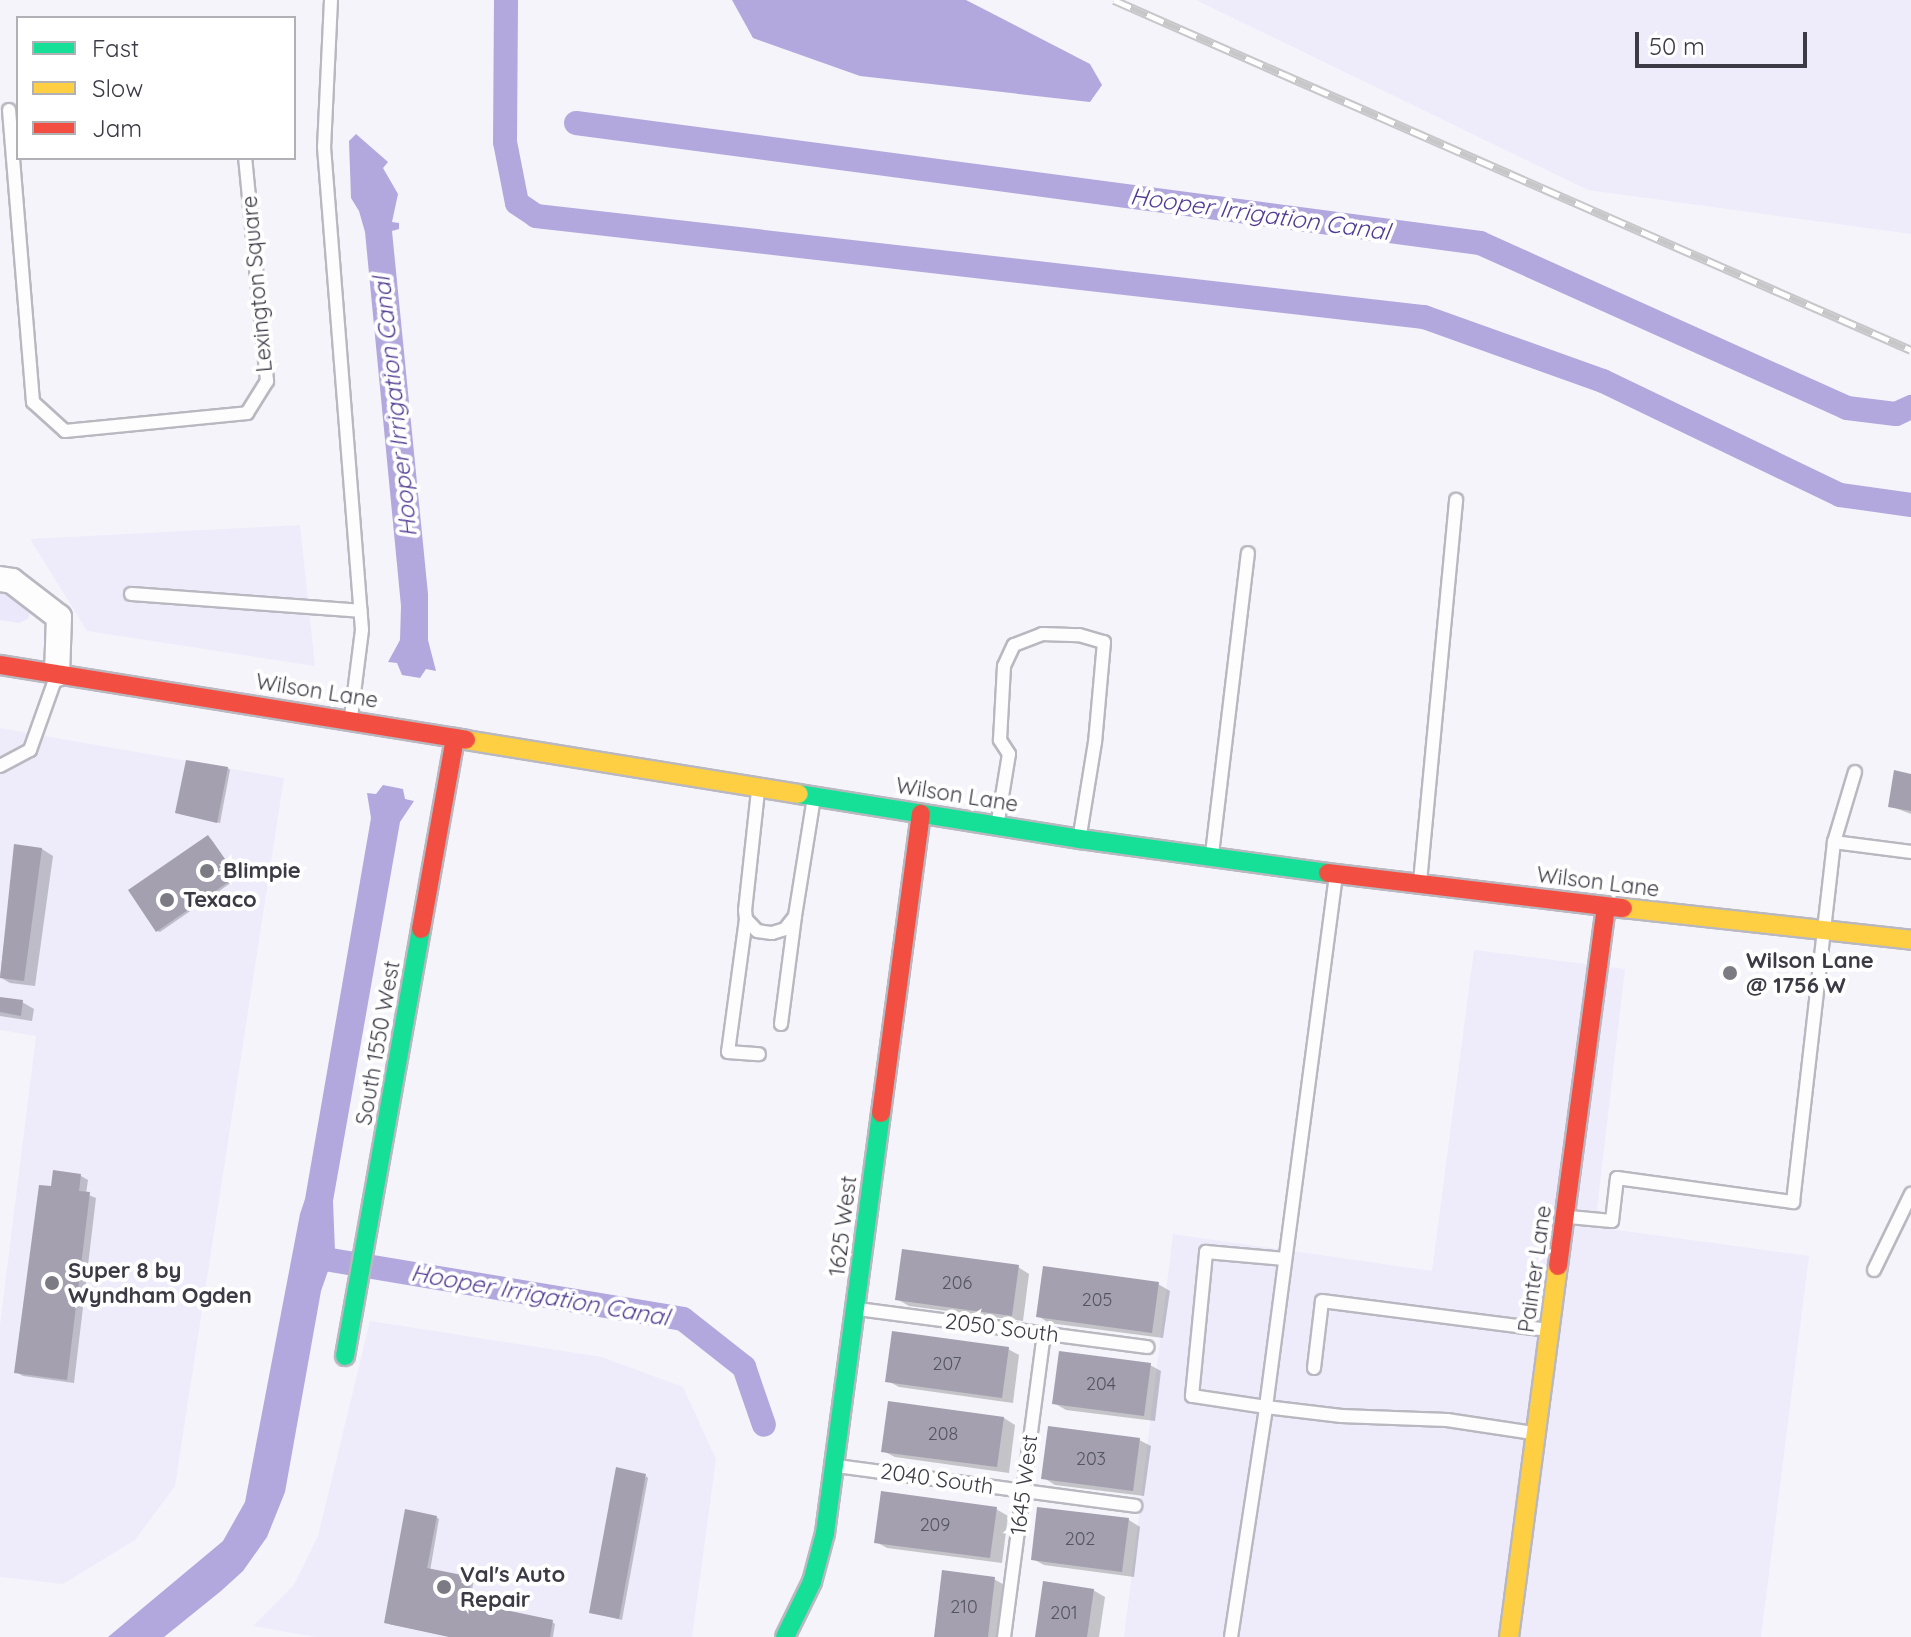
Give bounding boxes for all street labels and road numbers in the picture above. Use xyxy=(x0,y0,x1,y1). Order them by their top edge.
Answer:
street label: Lexington Square xyxy=(236,195,278,373)
street label: Wilson Lane xyxy=(254,668,380,714)
street label: Wilson Lane xyxy=(894,772,1020,818)
street label: Wilson Lane xyxy=(1535,861,1661,903)
street label: South 1550 West xyxy=(351,959,405,1127)
street label: 1625 West xyxy=(824,1174,862,1278)
street label: Painter Lane xyxy=(1513,1204,1557,1334)
street label: 2050 South xyxy=(944,1308,1060,1348)
street label: 1645 West xyxy=(1005,1433,1043,1537)
street label: 2040 South xyxy=(879,1458,995,1500)

